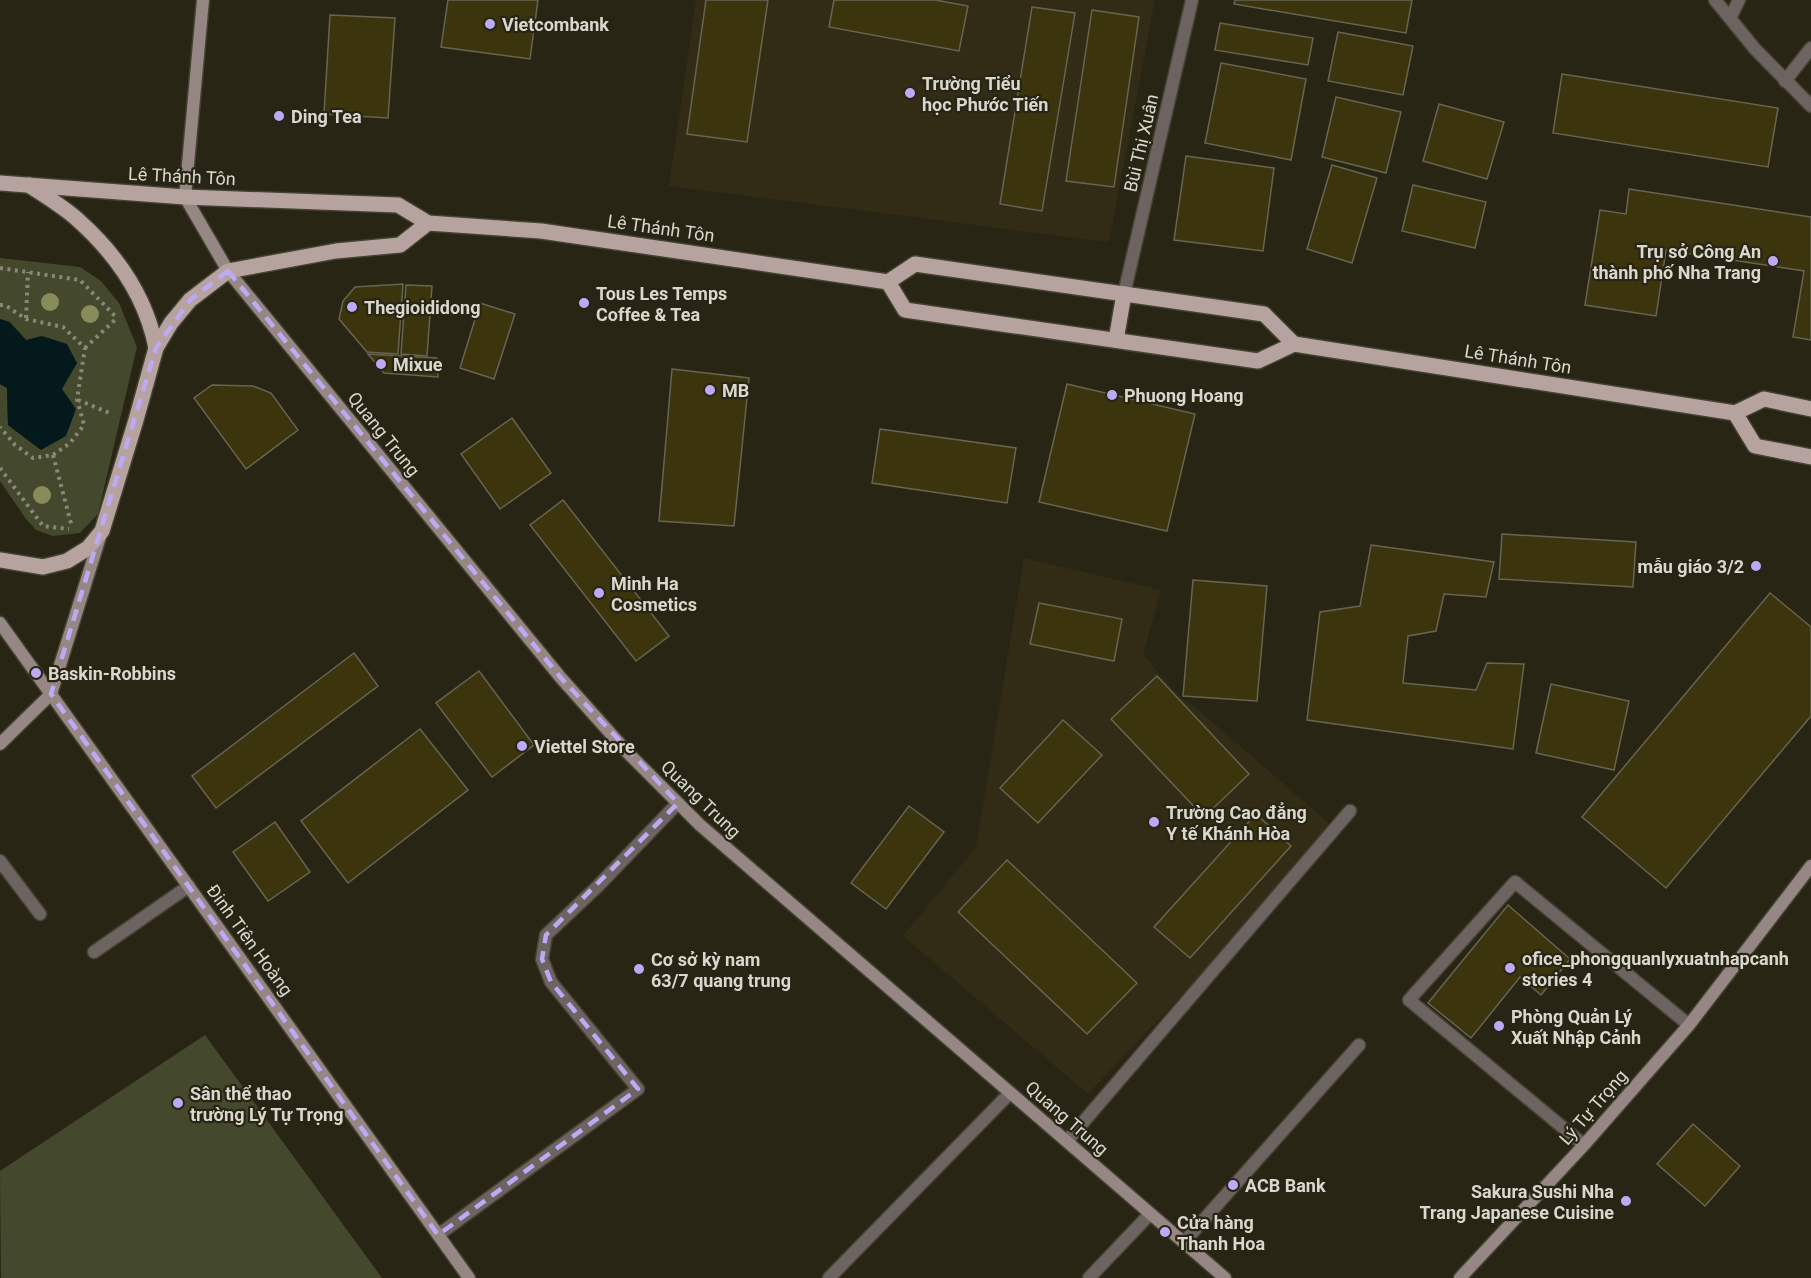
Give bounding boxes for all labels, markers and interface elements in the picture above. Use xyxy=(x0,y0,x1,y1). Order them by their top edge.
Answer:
place label: Vietcombank xyxy=(502,14,609,35)
marker: Vietcombank xyxy=(483,17,497,31)
place label: Trường Tiểu học Phước Tiến xyxy=(922,73,1048,115)
marker: Trường Tiểu học Phước Tiến xyxy=(903,86,917,100)
street label: Bùi Thị Xuân xyxy=(1120,92,1162,194)
place label: Ding Tea xyxy=(291,106,362,127)
marker: Ding Tea xyxy=(272,109,286,123)
street label: Lê Thánh Tôn xyxy=(128,163,236,189)
street label: Lê Thánh Tôn xyxy=(606,210,716,246)
place label: Trụ sở Công An thành phố Nha Trang xyxy=(1592,241,1761,283)
marker: Trụ sở Công An thành phố Nha Trang xyxy=(1766,254,1780,268)
place label: Tous Les Temps Coffee & Tea xyxy=(596,283,727,325)
marker: Tous Les Temps Coffee & Tea xyxy=(577,296,591,310)
place label: Thegioididong xyxy=(364,297,481,318)
marker: Thegioididong xyxy=(345,300,359,314)
street label: Lê Thánh Tôn xyxy=(1463,340,1573,378)
place label: Mixue xyxy=(393,354,443,375)
marker: Mixue xyxy=(374,357,388,371)
place label: MB xyxy=(722,380,749,401)
marker: MB xyxy=(703,383,717,397)
place label: Phuong Hoang xyxy=(1124,385,1244,406)
street label: Quang Trung xyxy=(344,388,424,480)
marker: Phuong Hoang xyxy=(1105,388,1119,402)
place label: mẫu giáo 3/2 xyxy=(1638,556,1744,577)
marker: mẫu giáo 3/2 xyxy=(1749,559,1763,573)
place label: Minh Ha Cosmetics xyxy=(611,573,697,615)
marker: Minh Ha Cosmetics xyxy=(592,586,606,600)
place label: Baskin-Robbins xyxy=(48,663,176,684)
marker: Baskin-Robbins xyxy=(29,666,43,680)
place label: Viettel Store xyxy=(534,736,635,757)
marker: Viettel Store xyxy=(515,739,529,753)
street label: Quang Trung xyxy=(657,756,745,842)
place label: Trường Cao đẳng Y tế Khánh Hòa xyxy=(1166,802,1307,844)
marker: Trường Cao đẳng Y tế Khánh Hòa xyxy=(1147,815,1161,829)
street label: Đinh Tiên Hoàng xyxy=(203,880,297,1000)
place label: ofice_phongquanlyxuatnhapcanh stories 4 xyxy=(1522,948,1789,990)
place label: Cơ sở kỳ nam 63/7 quang trung xyxy=(651,949,791,991)
marker: ofice_phongquanlyxuatnhapcanh stories 4 xyxy=(1503,961,1517,975)
marker: Cơ sở kỳ nam 63/7 quang trung xyxy=(632,962,646,976)
place label: Phòng Quản Lý Xuất Nhập Cảnh xyxy=(1511,1006,1641,1048)
marker: Phòng Quản Lý Xuất Nhập Cảnh xyxy=(1492,1019,1506,1033)
street label: Lý Tự Trọng xyxy=(1555,1065,1631,1149)
street label: Quang Trung xyxy=(1021,1076,1113,1160)
place label: Sân thể thao trường Lý Tự Trọng xyxy=(190,1083,343,1125)
marker: Sân thể thao trường Lý Tự Trọng xyxy=(171,1096,185,1110)
place label: ACB Bank xyxy=(1245,1175,1326,1196)
marker: ACB Bank xyxy=(1226,1178,1240,1192)
place label: Sakura Sushi Nha Trang Japanese Cuisine xyxy=(1420,1181,1614,1223)
marker: Sakura Sushi Nha Trang Japanese Cuisine xyxy=(1619,1194,1633,1208)
place label: Cửa hàng Thanh Hoa xyxy=(1177,1212,1265,1254)
marker: Cửa hàng Thanh Hoa xyxy=(1158,1225,1172,1239)

